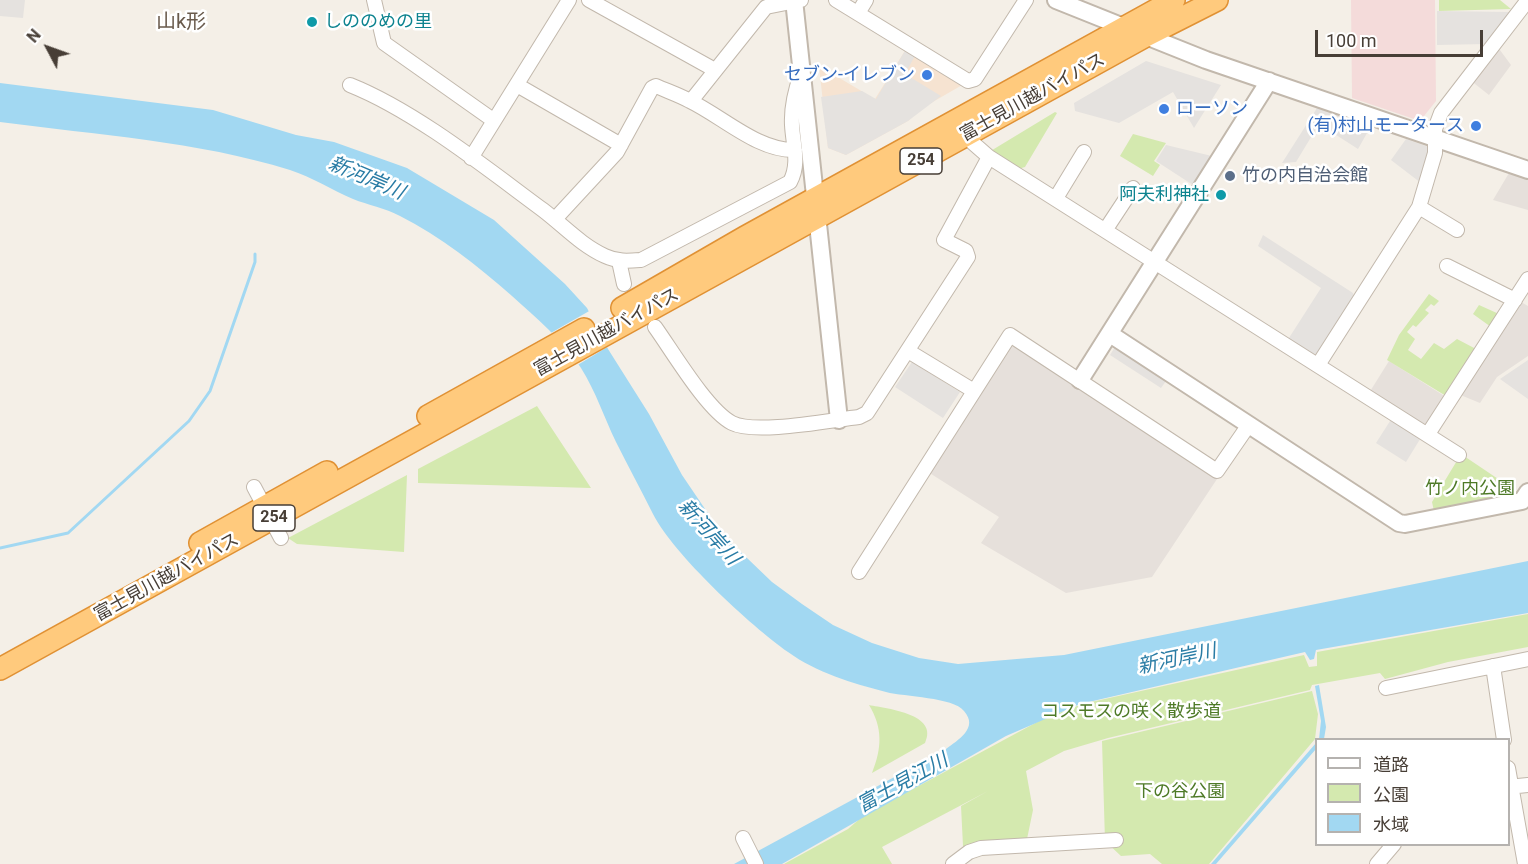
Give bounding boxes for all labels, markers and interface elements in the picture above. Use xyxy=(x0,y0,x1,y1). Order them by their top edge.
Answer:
district label: 山k形 xyxy=(156,11,206,35)
place label: しののめの里 xyxy=(324,11,432,33)
marker: しののめの里 xyxy=(305,15,319,29)
north arrow xyxy=(18,18,78,78)
scale bar xyxy=(1318,18,1486,56)
text: N xyxy=(23,25,45,46)
text: 100 m xyxy=(1326,30,1377,51)
street label: 富士見川越バイパス xyxy=(957,49,1109,147)
place label: セブン-イレブン xyxy=(784,64,915,86)
marker: セブン-イレブン xyxy=(920,68,934,82)
place label: ローソン xyxy=(1176,98,1248,120)
marker: ローソン xyxy=(1157,102,1171,116)
place label: (有)村山モータース xyxy=(1308,115,1464,137)
marker: (有)村山モータース xyxy=(1469,119,1483,133)
road number: 254 xyxy=(900,148,942,174)
water label: 新河岸川 xyxy=(324,152,408,206)
place label: 竹の内自治会館 xyxy=(1242,165,1368,187)
marker: 竹の内自治会館 xyxy=(1223,169,1237,183)
place label: 阿夫利神社 xyxy=(1119,184,1209,206)
marker: 阿夫利神社 xyxy=(1214,188,1228,202)
street label: 富士見川越バイパス xyxy=(531,284,683,382)
park label: 竹ノ内公園 xyxy=(1425,478,1515,500)
water label: 新河岸川 xyxy=(672,495,744,571)
road number: 254 xyxy=(253,505,295,531)
street label: 富士見川越バイパス xyxy=(91,529,243,627)
water label: 新河岸川 xyxy=(1135,640,1219,680)
park label: コスモスの咲く散歩道 xyxy=(1041,701,1221,723)
legend xyxy=(1315,738,1510,846)
water label: 富士見江川 xyxy=(853,749,953,819)
text: 道路 xyxy=(1373,754,1409,775)
park label: 下の谷公園 xyxy=(1135,781,1225,803)
text: 公園 xyxy=(1373,784,1409,805)
text: 水域 xyxy=(1373,814,1409,835)

